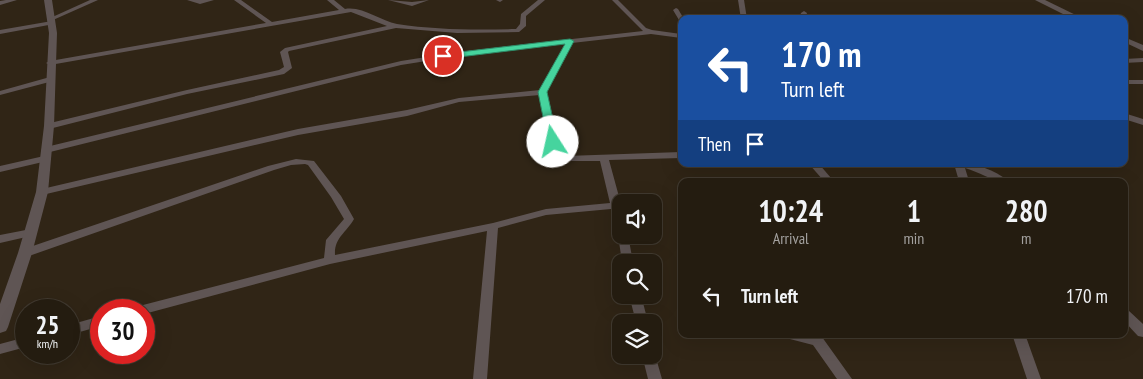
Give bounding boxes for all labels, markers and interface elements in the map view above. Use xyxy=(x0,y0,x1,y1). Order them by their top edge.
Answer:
text: 170 m xyxy=(781,31,862,77)
pin xyxy=(422,35,464,77)
icon: left xyxy=(698,35,763,100)
icon: arrive xyxy=(429,42,457,70)
text: Turn left xyxy=(781,75,845,103)
position arrow xyxy=(526,115,578,167)
icon: arrive xyxy=(741,130,769,158)
text: Then xyxy=(698,132,731,156)
text: 10:24 xyxy=(758,191,823,230)
text: 1 xyxy=(907,191,921,230)
text: 280 xyxy=(1005,191,1048,230)
map controls xyxy=(612,194,662,364)
button: sound xyxy=(612,194,662,244)
text: Arrival xyxy=(773,228,809,248)
text: min xyxy=(903,228,924,248)
text: m xyxy=(1021,228,1031,248)
button: search xyxy=(612,254,662,304)
icon: left xyxy=(698,282,726,310)
text: Turn left xyxy=(741,284,798,308)
text: 170 m xyxy=(1066,284,1108,308)
speed limit sign: 30 xyxy=(90,299,155,364)
text: 25 xyxy=(36,309,59,341)
button: layers xyxy=(612,314,662,364)
text: km/h xyxy=(37,336,58,351)

